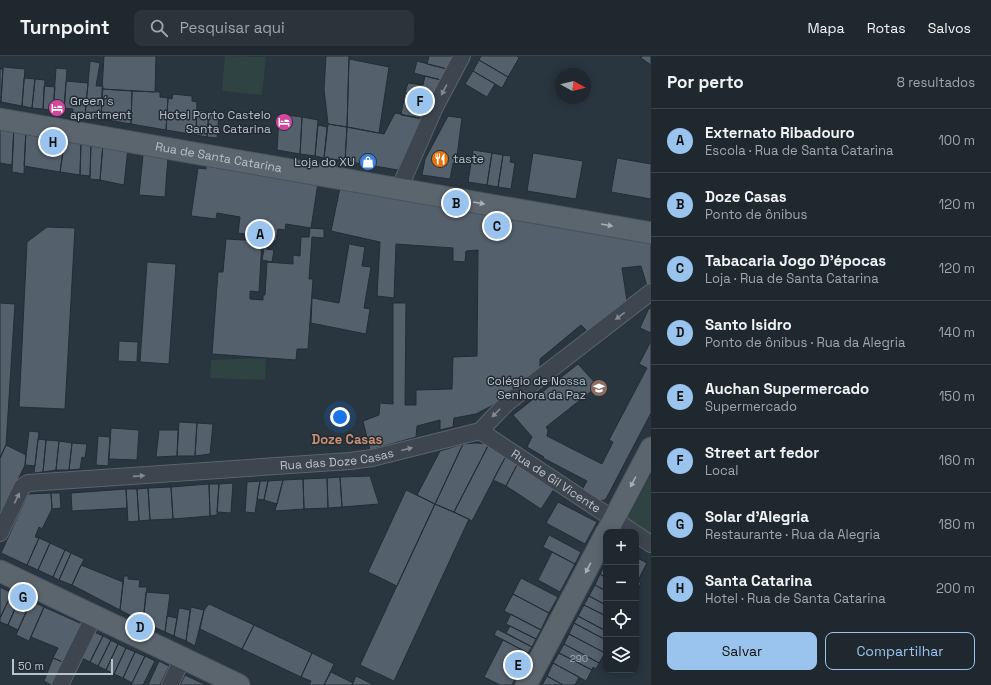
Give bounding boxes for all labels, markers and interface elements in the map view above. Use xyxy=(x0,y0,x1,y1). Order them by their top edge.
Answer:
search box xyxy=(134,10,414,46)
text: Turnpoint xyxy=(20,15,110,40)
icon: search xyxy=(148,17,170,39)
text: Pesquisar aqui xyxy=(180,18,285,37)
text: Mapa xyxy=(807,19,845,37)
text: Rotas xyxy=(867,19,906,37)
text: Salvos xyxy=(928,19,971,37)
north arrow xyxy=(555,68,591,104)
text: Por perto xyxy=(667,71,744,93)
text: 8 resultados xyxy=(897,74,975,91)
one-way arrow xyxy=(441,85,447,96)
pin: F xyxy=(407,86,433,116)
place label: Green´s apartment xyxy=(70,93,132,123)
hotel icon: Green´s apartment xyxy=(47,98,67,118)
place label: Hotel Porto Castelo Santa Catarina xyxy=(159,107,271,137)
hotel icon: Hotel Porto Castelo Santa Catarina xyxy=(274,112,294,132)
text: Externato Ribadouro xyxy=(705,123,855,142)
pin: H xyxy=(40,127,66,157)
text: A xyxy=(676,132,684,149)
text: 100 m xyxy=(938,132,975,149)
street label: Rua de Santa Catarina xyxy=(154,138,283,176)
text: Escola · Rua de Santa Catarina xyxy=(705,142,893,159)
restaurant icon: taste xyxy=(430,149,450,169)
place label: taste xyxy=(453,151,484,167)
shop icon: Loja do XU xyxy=(358,152,378,172)
place label: Loja do XU xyxy=(294,154,355,170)
text: Doze Casas xyxy=(705,187,787,206)
pin: B xyxy=(443,188,469,218)
text: B xyxy=(676,196,684,213)
text: 120 m xyxy=(939,196,975,213)
one-way arrow xyxy=(473,200,485,206)
text: Ponto de ônibus xyxy=(705,206,807,223)
pin: C xyxy=(484,211,510,241)
pin: A xyxy=(247,219,273,249)
one-way arrow xyxy=(601,222,613,228)
text: Tabacaria Jogo D'épocas xyxy=(705,251,886,270)
text: C xyxy=(676,260,684,277)
text: 120 m xyxy=(939,260,975,277)
text: Loja · Rua de Santa Catarina xyxy=(705,270,879,287)
one-way arrow xyxy=(615,311,626,320)
text: Santo Isidro xyxy=(705,315,792,334)
text: D xyxy=(676,324,684,341)
text: 140 m xyxy=(939,324,975,341)
text: Ponto de ônibus · Rua da Alegria xyxy=(705,334,905,351)
place label: Colégio de Nossa Senhora da Paz xyxy=(487,373,586,403)
school or university icon: Colégio de Nossa Senhora da Paz xyxy=(589,378,609,398)
text: Auchan Supermercado xyxy=(705,379,869,398)
text: E xyxy=(676,388,684,405)
text: 150 m xyxy=(939,388,975,405)
text: Supermercado xyxy=(705,398,797,415)
your location xyxy=(330,407,350,427)
one-way arrow xyxy=(491,409,501,418)
district label: Doze Casas xyxy=(312,431,383,448)
text: Street art fedor xyxy=(705,443,819,462)
street label: Rua das Doze Casas xyxy=(279,445,395,474)
one-way arrow xyxy=(401,446,413,452)
street label: Rua de Gil Vicente xyxy=(508,446,604,516)
text: F xyxy=(677,452,683,469)
text: 160 m xyxy=(939,452,975,469)
text: Local xyxy=(705,462,739,479)
one-way arrow xyxy=(133,472,145,479)
one-way arrow xyxy=(629,476,636,488)
one-way arrow xyxy=(14,492,20,504)
text: Solar d'Alegria xyxy=(705,507,809,526)
text: G xyxy=(676,516,684,533)
text: 180 m xyxy=(939,516,975,533)
text: Restaurante · Rua da Alegria xyxy=(705,526,880,543)
map controls xyxy=(603,529,639,673)
button: + xyxy=(603,529,639,565)
one-way arrow xyxy=(584,562,591,573)
button: − xyxy=(603,565,639,601)
text: Santa Catarina xyxy=(705,571,812,590)
text: H xyxy=(676,580,684,597)
text: 200 m xyxy=(936,580,975,597)
pin: G xyxy=(10,582,36,612)
text: Hotel · Rua de Santa Catarina xyxy=(705,590,886,607)
button: locate xyxy=(603,601,639,637)
pin: D xyxy=(127,612,153,642)
button: Salvar xyxy=(667,632,817,670)
button: Compartilhar xyxy=(825,632,975,670)
button: layers xyxy=(603,637,639,673)
pin: E xyxy=(505,650,531,680)
house number: 290 xyxy=(570,652,588,665)
scale bar xyxy=(12,657,113,676)
text: 50 m xyxy=(18,659,44,673)

